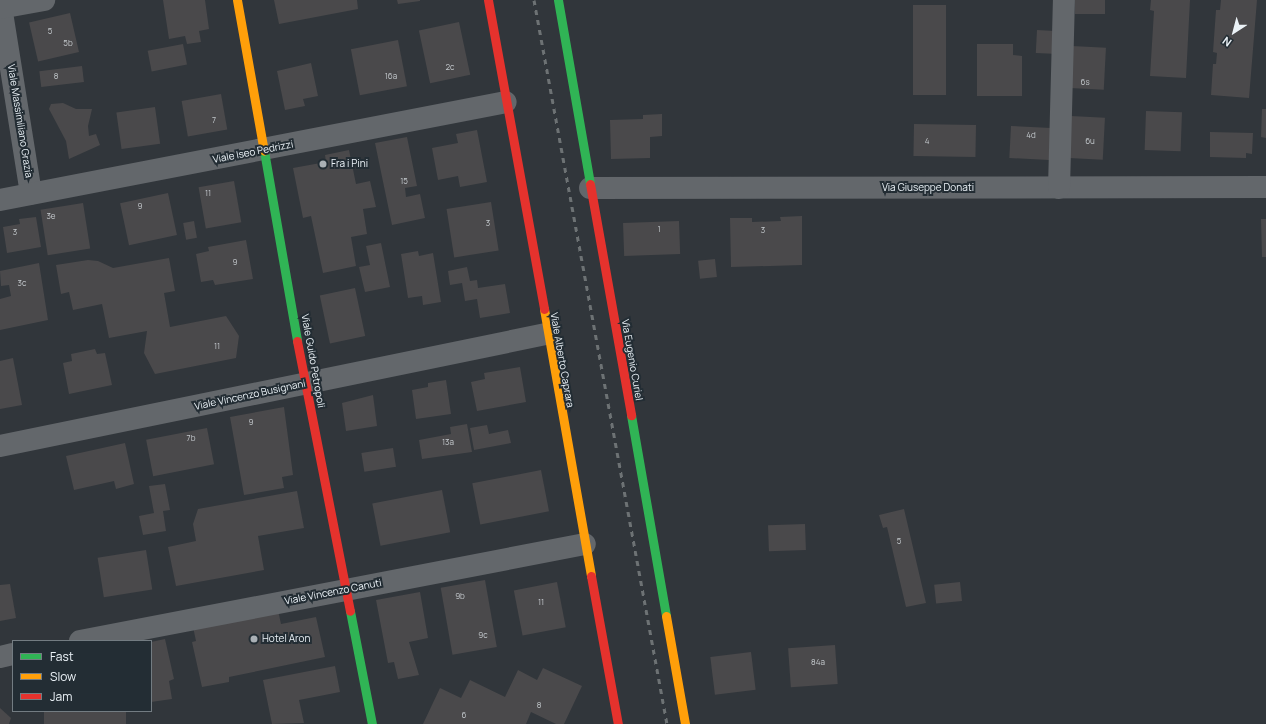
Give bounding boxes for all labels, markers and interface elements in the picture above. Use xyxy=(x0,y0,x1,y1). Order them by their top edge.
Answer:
north arrow xyxy=(1214,12,1254,52)
house number: 5 xyxy=(48,26,52,36)
text: N xyxy=(1219,34,1234,51)
house number: 5b xyxy=(63,38,73,48)
house number: 2c xyxy=(446,62,454,72)
street label: Viale Massimiliano Grazia xyxy=(5,63,35,179)
house number: 8 xyxy=(54,71,58,81)
house number: 16a xyxy=(385,71,397,81)
house number: 6s xyxy=(1080,77,1090,87)
house number: 7 xyxy=(212,115,216,125)
house number: 4d xyxy=(1026,130,1036,140)
house number: 4 xyxy=(925,136,929,146)
house number: 6u xyxy=(1085,136,1095,146)
street label: Viale Iseo Pedrizzi xyxy=(212,138,294,166)
place label: Fra i Pini xyxy=(331,158,368,170)
marker: Fra i Pini xyxy=(318,159,328,169)
house number: 15 xyxy=(400,176,408,186)
street label: Via Giuseppe Donati xyxy=(882,182,974,194)
house number: 11 xyxy=(205,188,211,198)
house number: 9 xyxy=(138,201,142,211)
house number: 3e xyxy=(46,211,56,221)
house number: 3 xyxy=(486,218,490,228)
house number: 1 xyxy=(657,224,661,234)
house number: 3 xyxy=(761,225,765,235)
house number: 3 xyxy=(13,227,17,237)
house number: 9 xyxy=(233,257,237,267)
house number: 3c xyxy=(18,278,26,288)
street label: Viale Alberto Caprara xyxy=(548,312,576,408)
street label: Viale Guido Petropoli xyxy=(299,313,327,409)
street label: Via Eugenio Curiel xyxy=(619,318,645,402)
house number: 11 xyxy=(214,341,220,351)
street label: Viale Vincenzo Busignani xyxy=(193,377,307,413)
house number: 9 xyxy=(249,417,253,427)
house number: 7b xyxy=(187,433,195,443)
house number: 13a xyxy=(442,437,454,447)
house number: 5 xyxy=(897,536,901,546)
street label: Viale Vincenzo Canuti xyxy=(283,577,383,607)
house number: 9b xyxy=(455,591,465,601)
house number: 11 xyxy=(538,597,544,607)
house number: 9c xyxy=(478,630,488,640)
place label: Hotel Aron xyxy=(262,633,310,645)
marker: Hotel Aron xyxy=(249,634,259,644)
legend xyxy=(12,640,152,712)
text: Fast xyxy=(50,648,74,665)
house number: 84a xyxy=(811,657,825,667)
text: Slow xyxy=(50,668,76,685)
text: Jam xyxy=(50,688,72,705)
house number: 8 xyxy=(537,700,541,710)
house number: 6 xyxy=(462,710,466,720)

